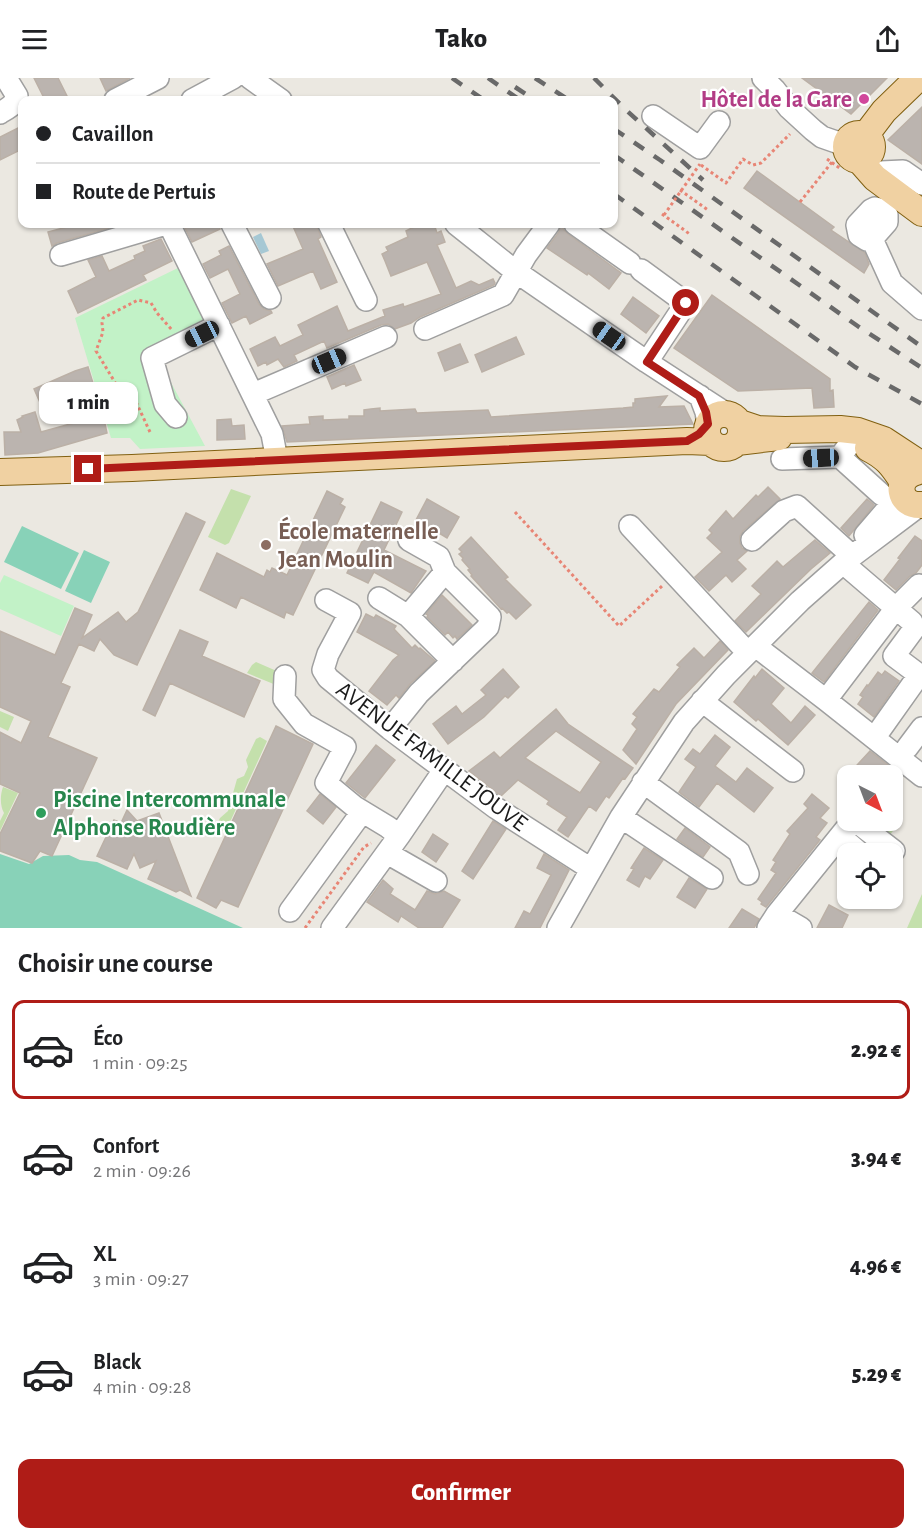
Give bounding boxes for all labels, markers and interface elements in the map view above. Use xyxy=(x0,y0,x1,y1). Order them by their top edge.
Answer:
icon: menu xyxy=(18,23,51,56)
icon: share xyxy=(871,23,904,56)
text: Tako xyxy=(435,25,487,52)
place label: Hôtel de la Gare xyxy=(701,88,852,112)
marker: Hôtel de la Gare xyxy=(857,92,871,106)
text: Cavaillon xyxy=(72,123,154,145)
text: Route de Pertuis xyxy=(72,181,216,203)
route start xyxy=(672,289,699,316)
car xyxy=(182,318,222,350)
car xyxy=(589,318,629,354)
car xyxy=(309,346,349,376)
callout: 1 min xyxy=(38,382,138,424)
text: 1 min xyxy=(67,393,110,413)
car xyxy=(803,448,839,468)
route end xyxy=(74,455,101,482)
place label: École maternelle Jean Moulin xyxy=(278,516,439,572)
marker: École maternelle Jean Moulin xyxy=(259,538,273,552)
street label: AVENUE FAMILLE JOUVE xyxy=(331,677,532,837)
north arrow xyxy=(837,765,903,831)
map controls xyxy=(837,765,903,909)
place label: Piscine Intercommunale Alphonse Roudière xyxy=(53,788,286,840)
marker: Piscine Intercommunale Alphonse Roudière xyxy=(34,806,48,820)
button: locate xyxy=(837,843,903,909)
text: Choisir une course xyxy=(18,950,213,977)
icon: car xyxy=(21,1023,75,1077)
text: Éco xyxy=(93,1027,123,1049)
text: 2.92 € xyxy=(851,1039,901,1061)
text: 1 min · 09:25 xyxy=(93,1053,188,1073)
icon: car xyxy=(21,1131,75,1185)
text: Confort xyxy=(93,1135,159,1157)
text: 3.94 € xyxy=(851,1147,901,1169)
text: 2 min · 09:26 xyxy=(93,1161,191,1181)
icon: car xyxy=(21,1239,75,1293)
text: XL xyxy=(93,1243,116,1265)
text: 4.96 € xyxy=(850,1255,901,1277)
text: 3 min · 09:27 xyxy=(93,1269,189,1289)
icon: car xyxy=(21,1347,75,1401)
text: Black xyxy=(93,1351,141,1373)
text: 5.29 € xyxy=(852,1363,901,1385)
text: 4 min · 09:28 xyxy=(93,1377,191,1397)
button: Confirmer xyxy=(18,1459,904,1528)

